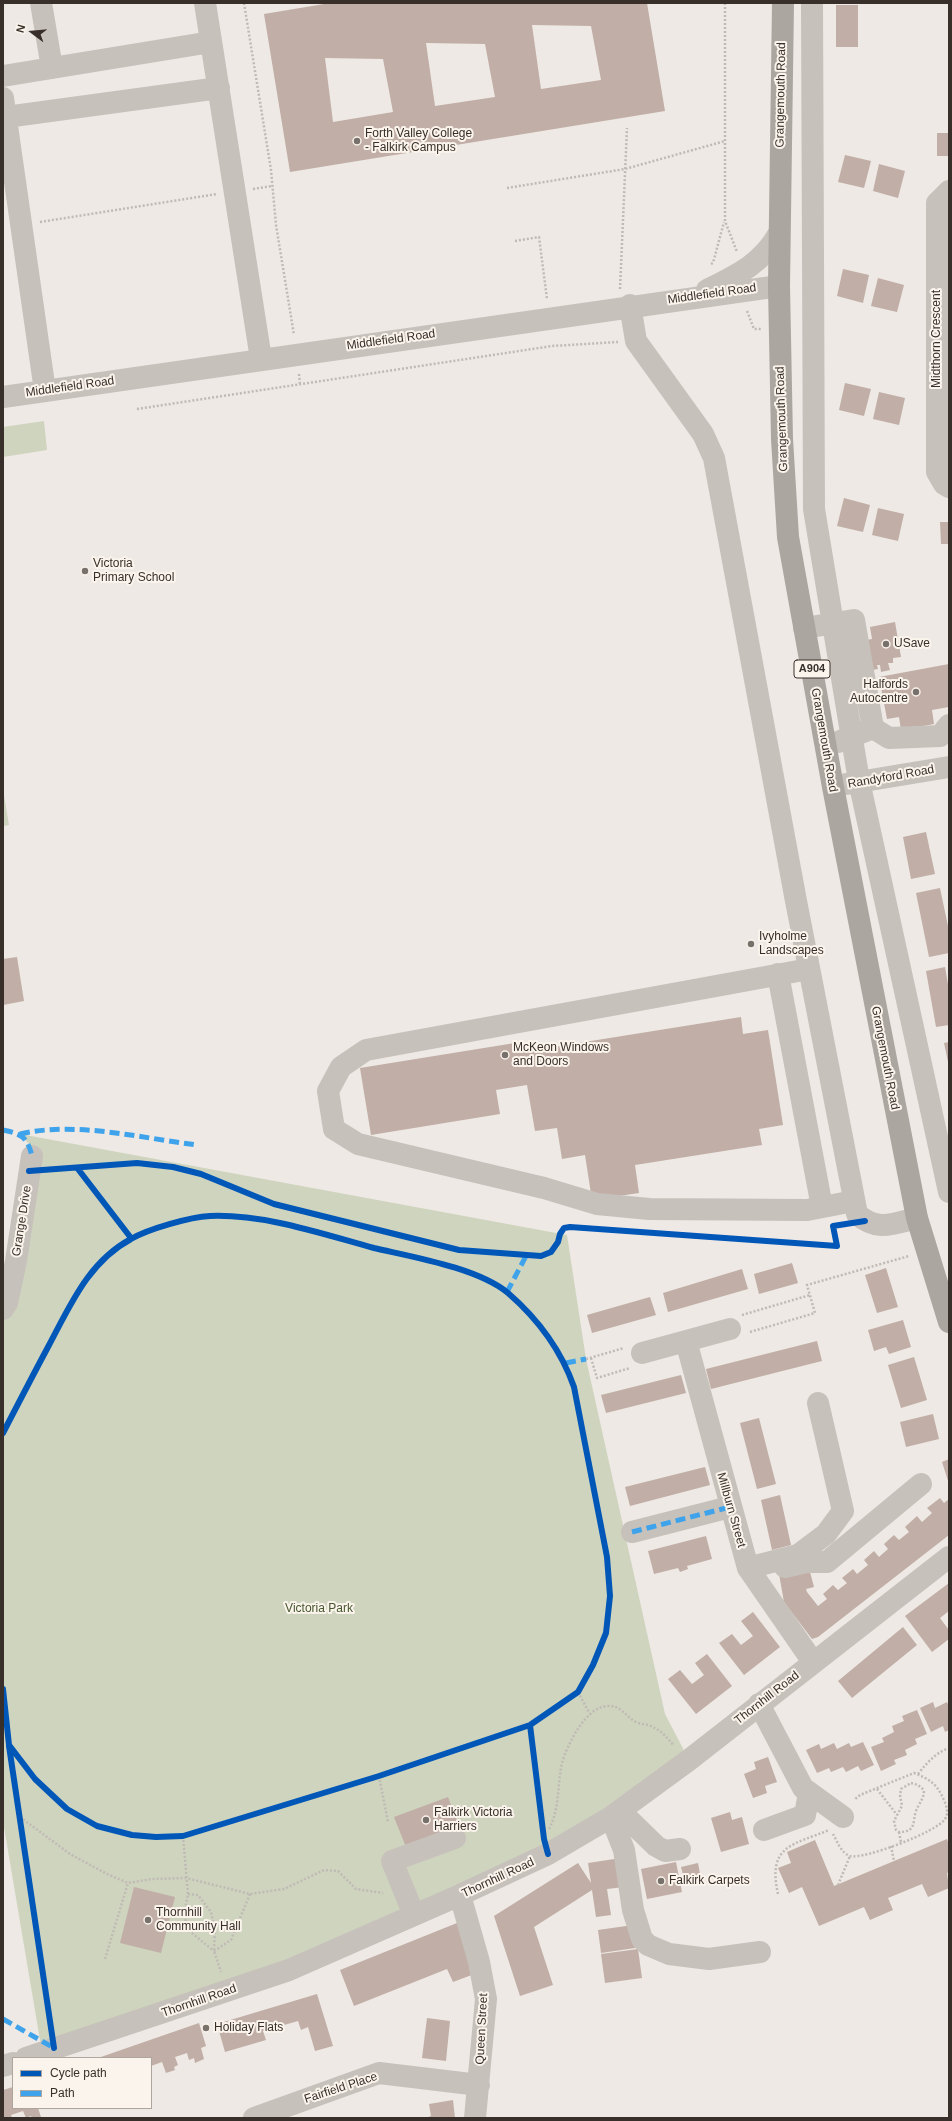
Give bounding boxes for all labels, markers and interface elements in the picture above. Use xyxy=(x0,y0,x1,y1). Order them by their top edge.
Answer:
north arrow xyxy=(12,12,52,52)
text: N xyxy=(14,23,27,34)
street label: Grangemouth Road xyxy=(773,42,789,148)
place label: Forth Valley College - Falkirk Campus xyxy=(365,127,472,155)
marker: Forth Valley College - Falkirk Campus xyxy=(352,136,362,146)
street label: Middlefield Road xyxy=(667,281,757,307)
street label: Midthorn Crescent xyxy=(930,290,944,388)
street label: Middlefield Road xyxy=(346,327,436,353)
street label: Grangemouth Road xyxy=(773,366,791,472)
street label: Middlefield Road xyxy=(25,374,115,400)
place label: Victoria Primary School xyxy=(93,557,174,585)
marker: Victoria Primary School xyxy=(80,566,90,576)
place label: USave xyxy=(894,637,930,651)
marker: USave xyxy=(881,639,891,649)
road number: A904 xyxy=(794,660,830,678)
place label: Halfords Autocentre xyxy=(850,678,908,706)
street label: Grangemouth Road xyxy=(808,687,840,793)
marker: Halfords Autocentre xyxy=(911,687,921,697)
street label: Randyford Road xyxy=(847,762,935,792)
place label: Ivyholme Landscapes xyxy=(759,930,824,958)
marker: Ivyholme Landscapes xyxy=(746,939,756,949)
street label: Grangemouth Road xyxy=(868,1005,902,1111)
place label: McKeon Windows and Doors xyxy=(513,1041,609,1069)
marker: McKeon Windows and Doors xyxy=(500,1050,510,1060)
street label: Grange Drive xyxy=(9,1185,35,1257)
street label: Millburn Street xyxy=(713,1471,749,1549)
park label: Victoria Park xyxy=(285,1602,353,1616)
street label: Thornhill Road xyxy=(732,1668,802,1728)
place label: Falkirk Victoria Harriers xyxy=(434,1806,512,1834)
marker: Falkirk Victoria Harriers xyxy=(421,1815,431,1825)
street label: Thornhill Road xyxy=(460,1855,536,1901)
place label: Falkirk Carpets xyxy=(669,1874,750,1888)
marker: Falkirk Carpets xyxy=(656,1876,666,1886)
place label: Thornhill Community Hall xyxy=(156,1906,241,1934)
marker: Thornhill Community Hall xyxy=(143,1915,153,1925)
street label: Thornhill Road xyxy=(160,1981,238,2021)
street label: Queen Street xyxy=(473,1993,491,2065)
place label: Holiday Flats xyxy=(214,2021,283,2035)
marker: Holiday Flats xyxy=(201,2023,211,2033)
legend xyxy=(12,2057,152,2109)
text: Cycle path xyxy=(50,2066,107,2080)
street label: Fairfield Place xyxy=(303,2069,379,2107)
text: Path xyxy=(50,2086,75,2100)

